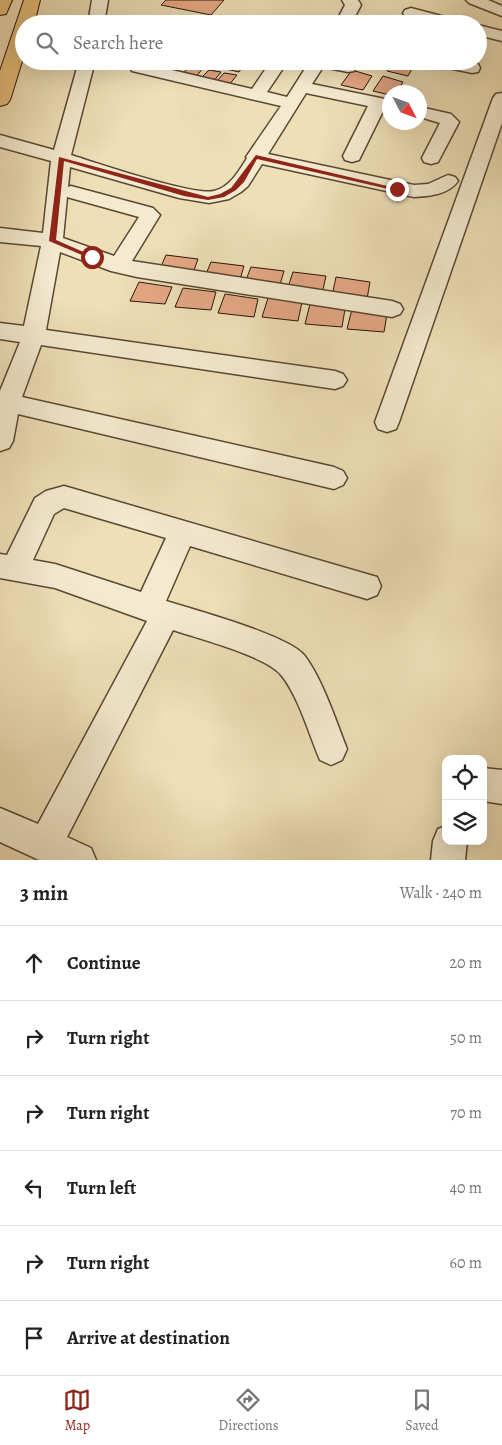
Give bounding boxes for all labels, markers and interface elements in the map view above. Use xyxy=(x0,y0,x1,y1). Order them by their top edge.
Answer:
search box xyxy=(15,15,487,70)
icon: search xyxy=(33,29,61,57)
text: Search here xyxy=(73,30,163,56)
north arrow xyxy=(382,85,427,130)
route end xyxy=(386,178,409,201)
route start xyxy=(81,246,104,269)
map controls xyxy=(442,755,487,845)
button: locate xyxy=(442,755,487,800)
button: layers xyxy=(442,800,487,845)
text: 3 min xyxy=(20,879,68,907)
text: Walk · 240 m xyxy=(400,882,482,904)
icon: ahead xyxy=(20,949,48,977)
text: Continue xyxy=(67,950,141,976)
text: 20 m xyxy=(449,952,482,974)
icon: right xyxy=(20,1024,48,1052)
text: Turn right xyxy=(67,1025,149,1051)
text: 50 m xyxy=(450,1027,482,1049)
icon: right xyxy=(20,1099,48,1127)
text: Turn right xyxy=(67,1100,149,1126)
text: 70 m xyxy=(450,1102,482,1124)
icon: left xyxy=(20,1174,48,1202)
text: Turn left xyxy=(67,1175,136,1201)
text: 40 m xyxy=(450,1177,482,1199)
icon: right xyxy=(20,1249,48,1277)
text: Turn right xyxy=(67,1250,149,1276)
text: 60 m xyxy=(450,1252,482,1274)
icon: arrive xyxy=(20,1324,48,1352)
text: Arrive at destination xyxy=(67,1325,230,1351)
tab: Map xyxy=(63,1386,91,1435)
tab: Directions xyxy=(218,1386,278,1435)
tab: Saved xyxy=(405,1386,439,1435)

